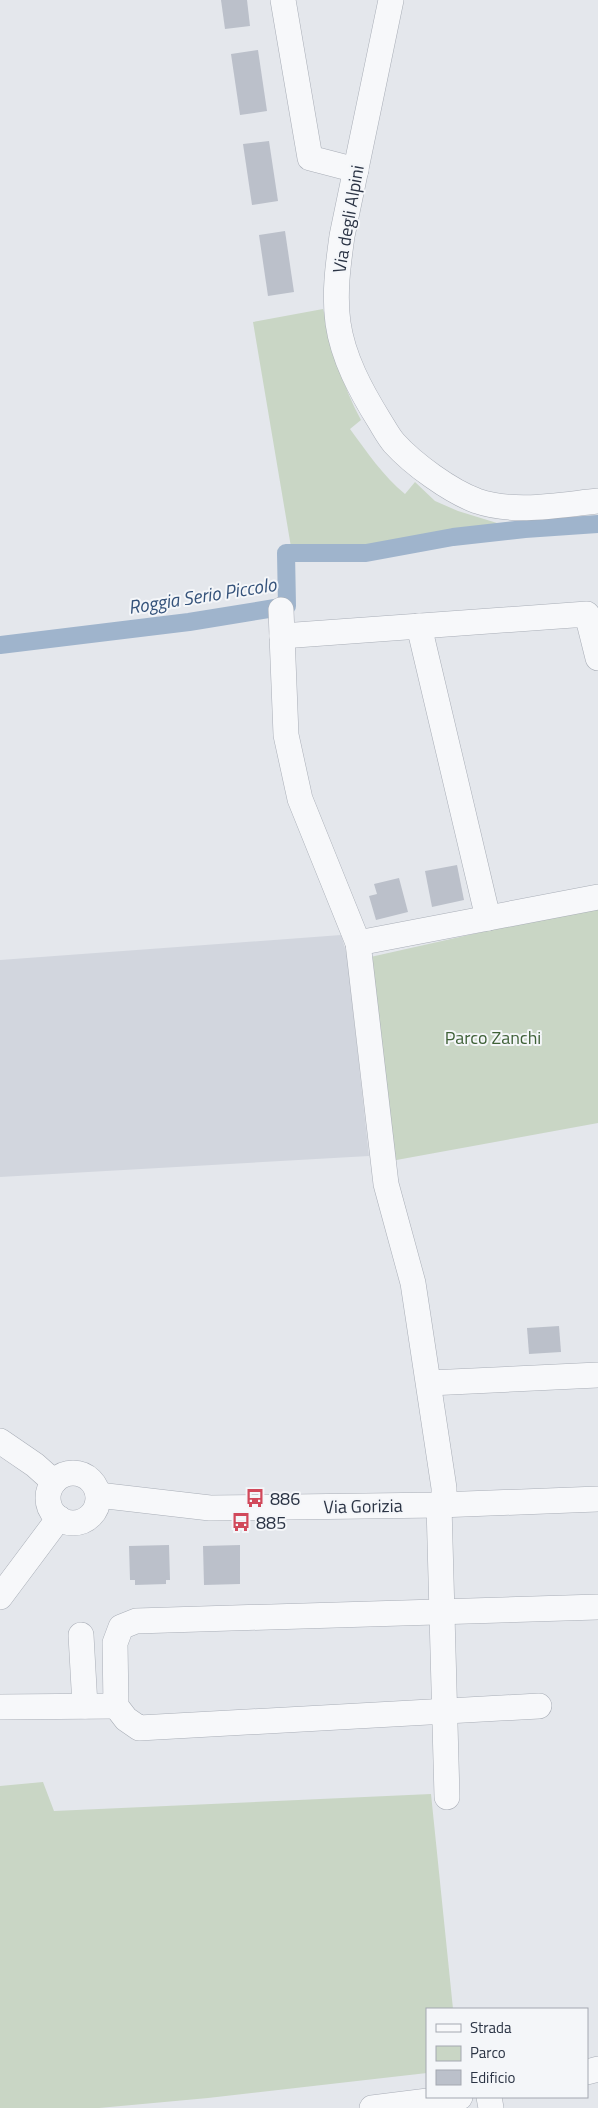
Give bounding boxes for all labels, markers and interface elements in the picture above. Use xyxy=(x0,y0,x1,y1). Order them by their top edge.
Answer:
street label: Via degli Alpini xyxy=(325,163,371,275)
water label: Roggia Serio Piccolo xyxy=(126,569,279,621)
park label: Parco Zanchi xyxy=(445,1024,541,1051)
place label: 886 xyxy=(270,1485,300,1512)
bus stop icon: 886 xyxy=(244,1487,266,1509)
street label: Via Gorizia xyxy=(323,1492,403,1520)
place label: 885 xyxy=(256,1509,286,1536)
bus stop icon: 885 xyxy=(230,1511,252,1533)
legend xyxy=(426,2008,588,2098)
text: Strada xyxy=(470,2016,512,2039)
text: Parco xyxy=(470,2041,506,2064)
text: Edificio xyxy=(470,2066,515,2089)

